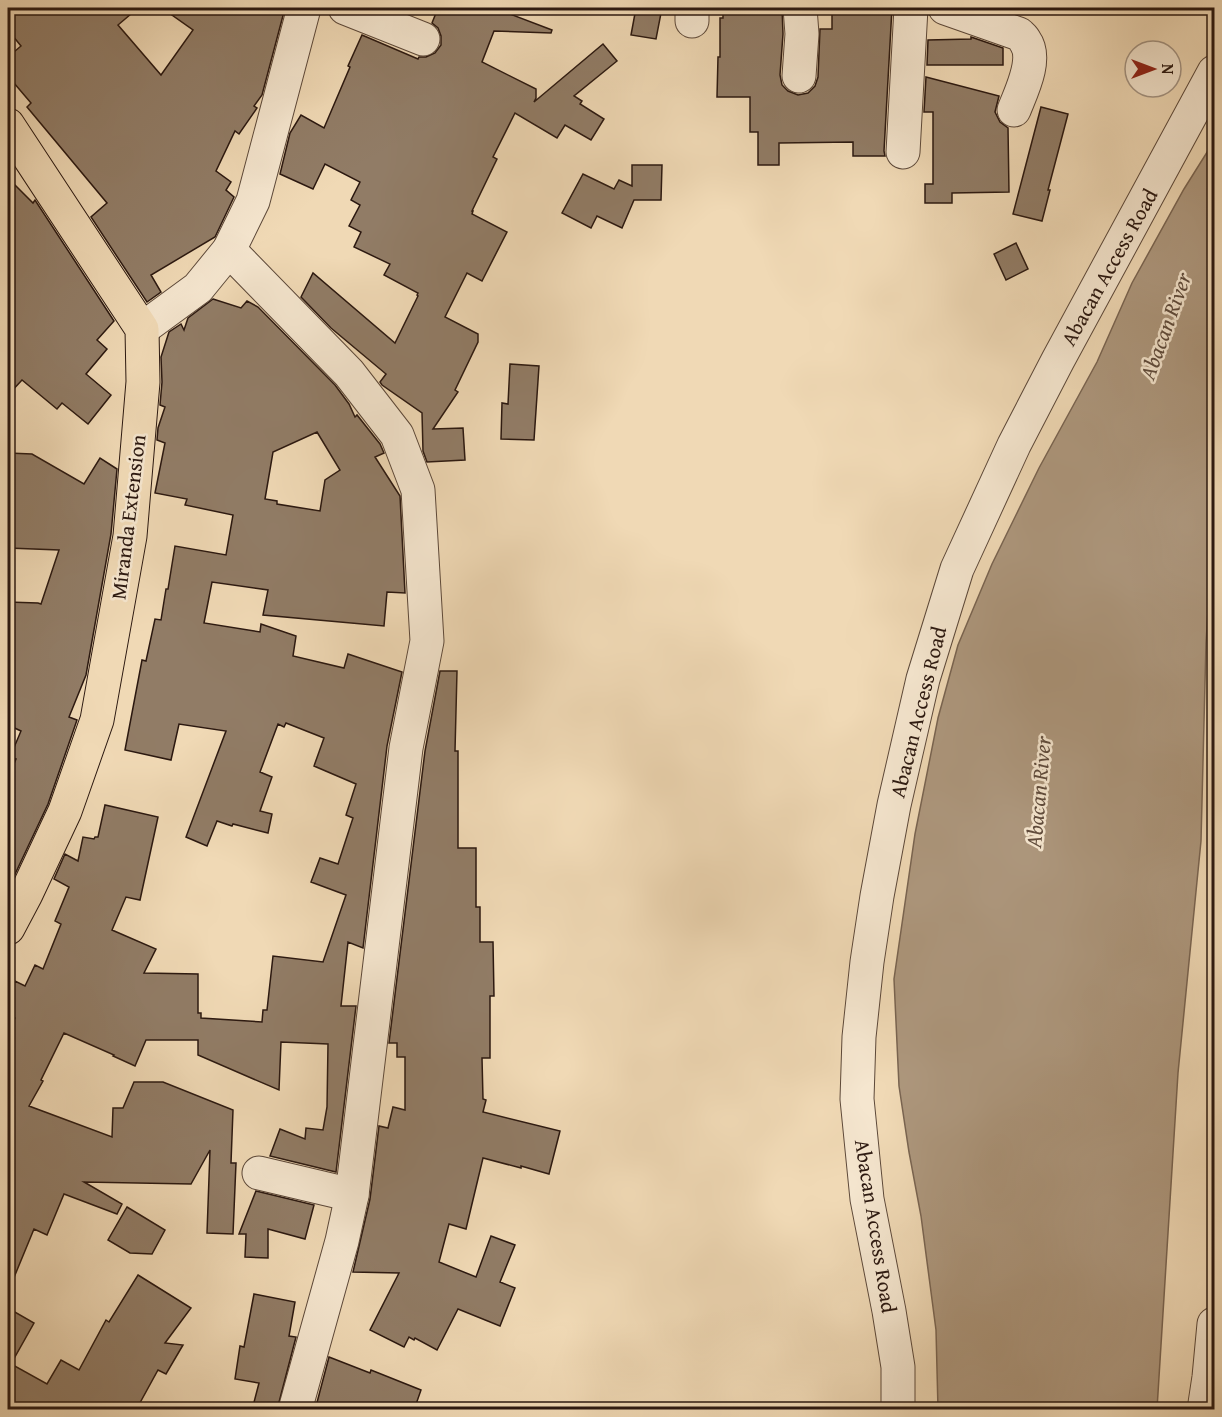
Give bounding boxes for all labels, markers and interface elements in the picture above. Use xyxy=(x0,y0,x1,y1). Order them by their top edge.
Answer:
north arrow xyxy=(1123,39,1183,99)
text: N xyxy=(1156,64,1180,75)
street label: Abacan Access Road xyxy=(1053,182,1166,351)
water label: Abacan River xyxy=(1130,267,1199,385)
street label: Miranda Extension xyxy=(102,432,154,601)
street label: Abacan Access Road xyxy=(882,622,954,801)
water label: Abacan River xyxy=(1017,734,1059,850)
street label: Abacan Access Road xyxy=(847,1137,905,1316)

